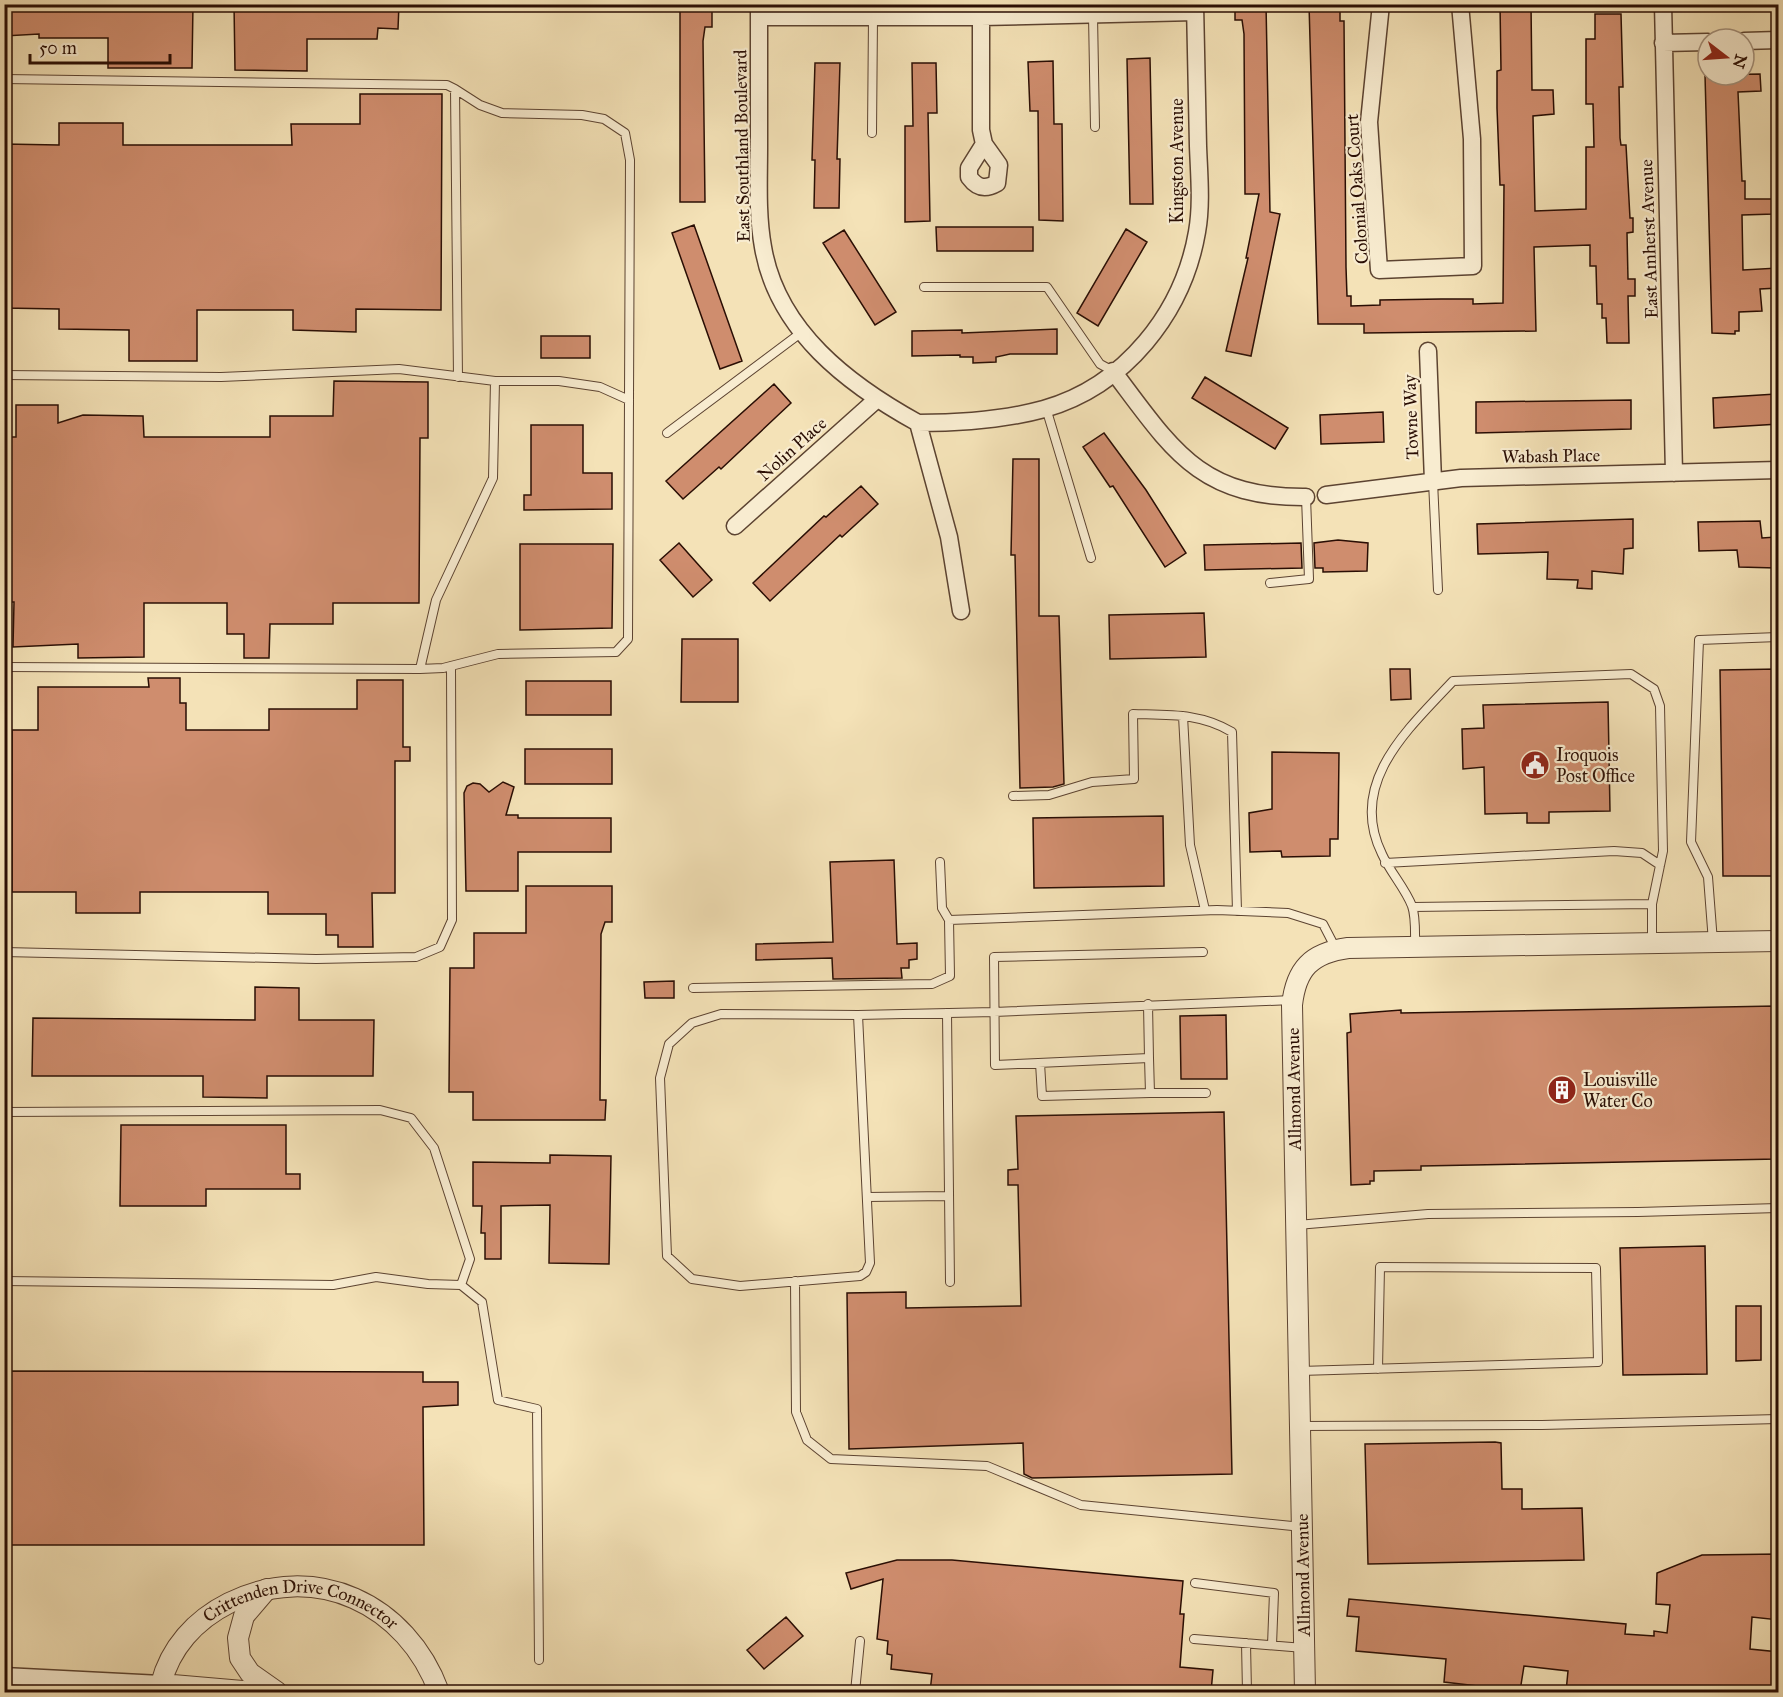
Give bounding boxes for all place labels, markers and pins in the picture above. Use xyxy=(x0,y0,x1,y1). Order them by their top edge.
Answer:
place label: Iroquois Post Office xyxy=(1556,744,1635,787)
public building icon: Iroquois Post Office xyxy=(1519,749,1551,781)
place label: Louisville Water Co xyxy=(1583,1069,1657,1112)
building icon: Louisville Water Co xyxy=(1546,1074,1578,1106)

